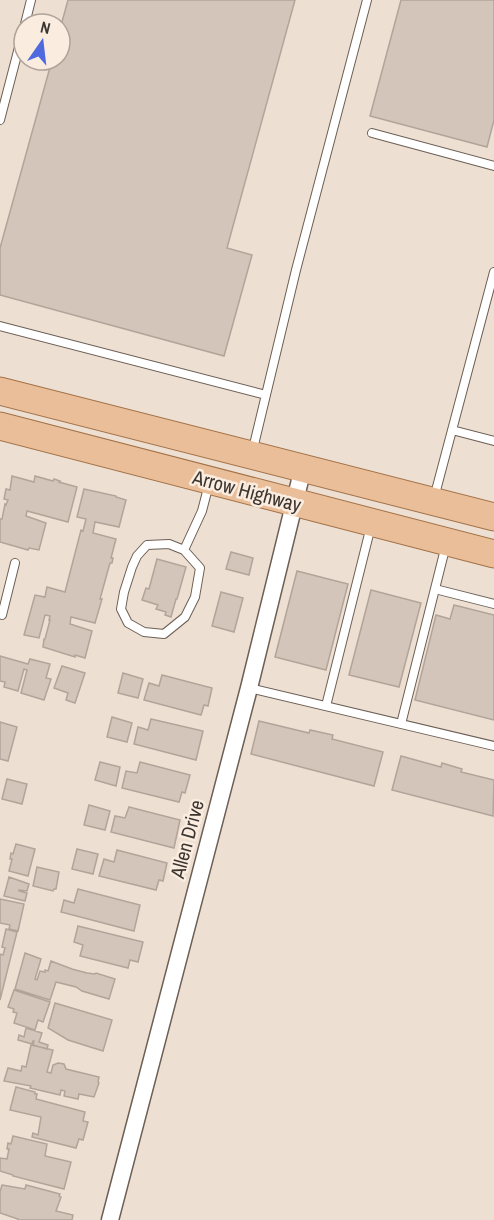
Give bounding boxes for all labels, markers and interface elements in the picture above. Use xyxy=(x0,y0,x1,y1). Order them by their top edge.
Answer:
north arrow xyxy=(12,12,72,72)
text: N xyxy=(38,16,53,39)
street label: Arrow Highway xyxy=(189,463,305,518)
street label: Allen Drive xyxy=(163,797,210,882)

